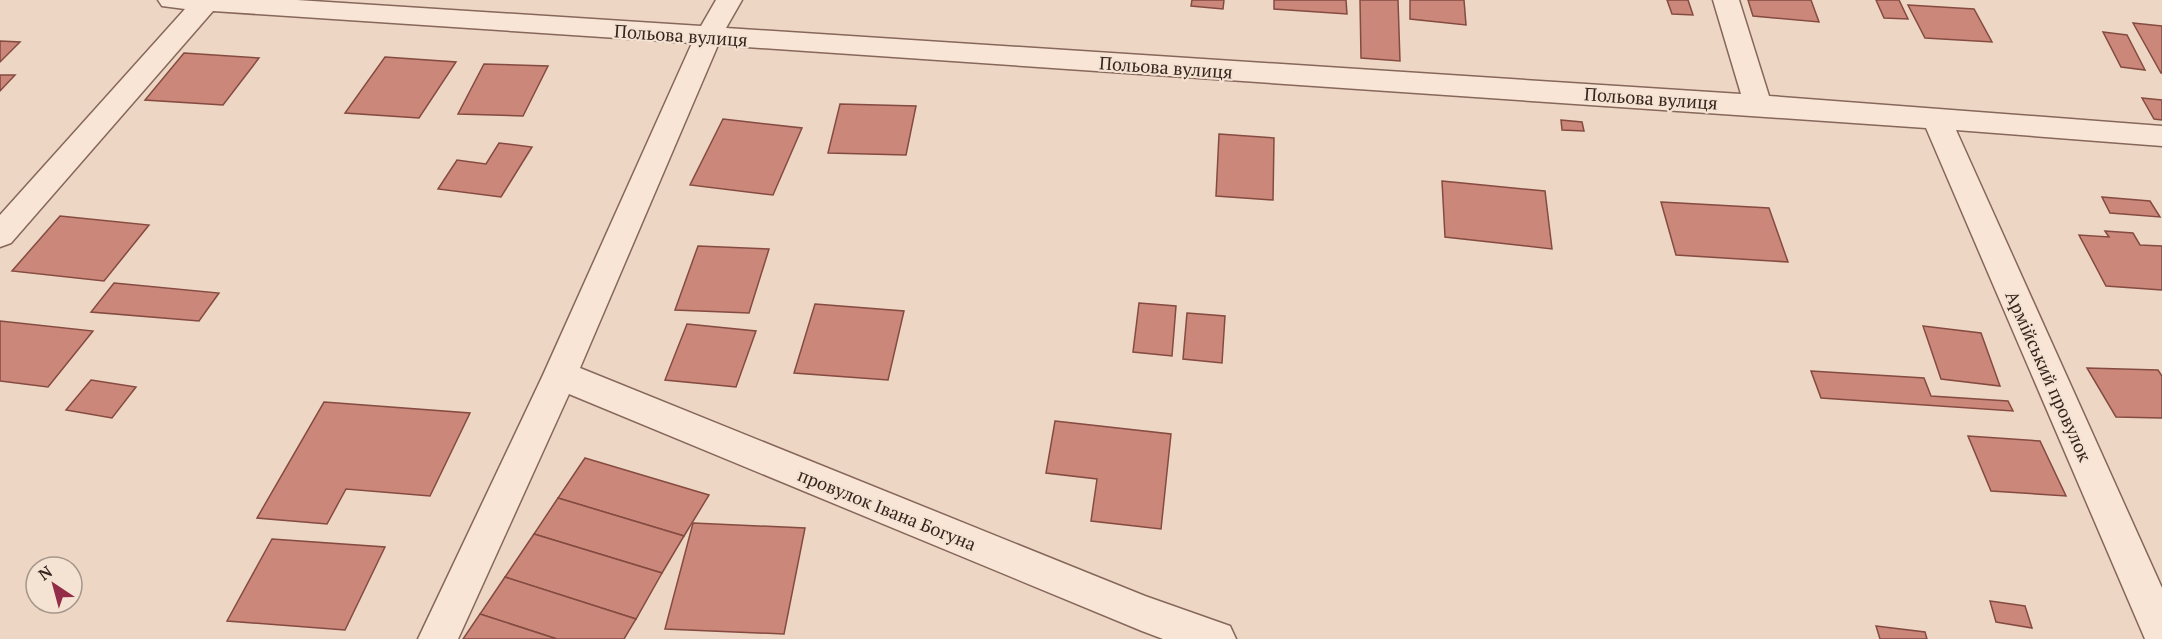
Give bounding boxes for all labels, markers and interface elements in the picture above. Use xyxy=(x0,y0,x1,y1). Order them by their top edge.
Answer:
street label: Польова вулиця xyxy=(613,18,749,52)
street label: Польова вулиця xyxy=(1098,50,1234,84)
street label: Польова вулиця xyxy=(1583,81,1719,115)
street label: Армійський провулок xyxy=(2000,287,2098,465)
street label: провулок Івана Богуна xyxy=(794,462,980,556)
north arrow xyxy=(24,555,84,615)
text: N xyxy=(34,560,57,585)

